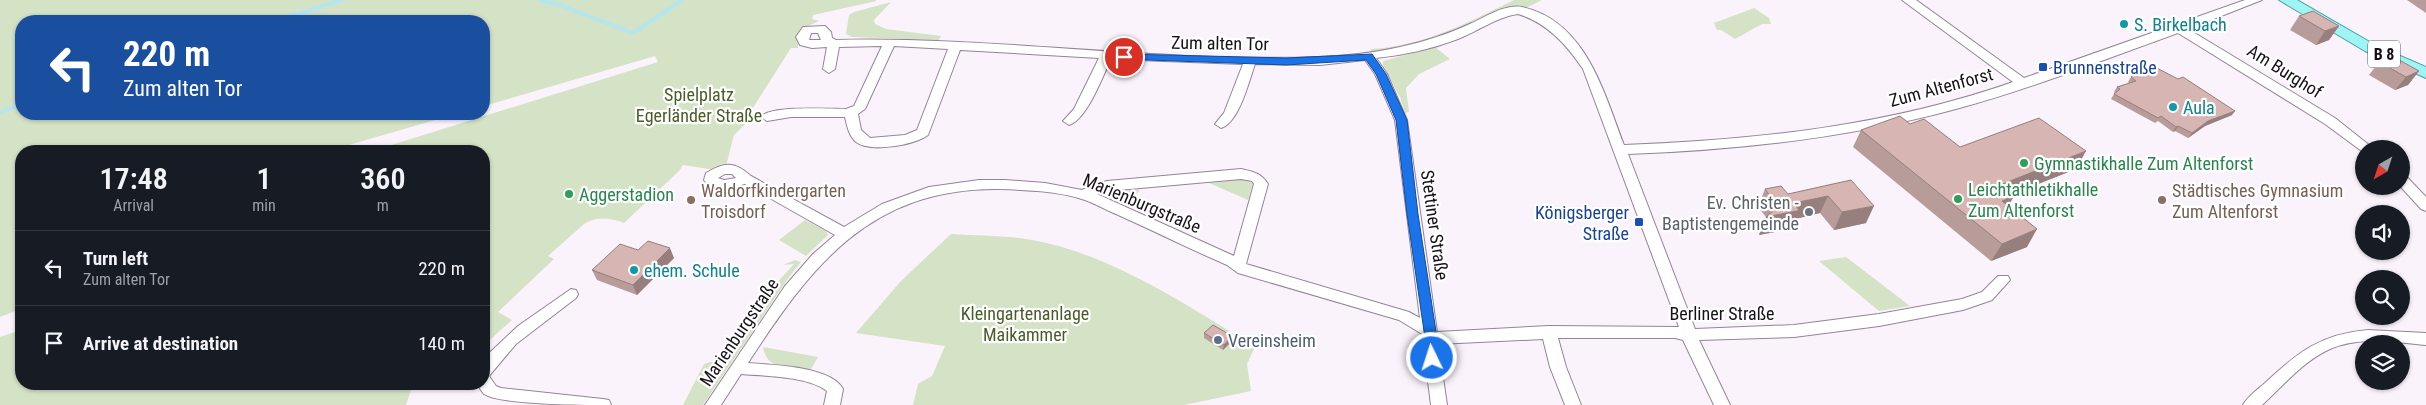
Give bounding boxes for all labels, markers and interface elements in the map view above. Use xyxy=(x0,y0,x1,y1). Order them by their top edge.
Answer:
place label: S. Birkelbach xyxy=(2134,14,2227,35)
marker: S. Birkelbach xyxy=(2118,18,2130,30)
street label: Zum alten Tor xyxy=(1171,32,1270,54)
text: 220 m xyxy=(123,34,210,75)
icon: left xyxy=(40,35,105,100)
pin xyxy=(1103,36,1145,78)
street label: Am Burghof xyxy=(2244,40,2327,102)
road number: B 8 xyxy=(2368,41,2400,68)
icon: arrive xyxy=(1110,43,1138,71)
place label: Brunnenstraße xyxy=(2053,57,2157,78)
marker: Brunnenstraße xyxy=(2037,61,2049,73)
street label: Zum Altenforst xyxy=(1887,63,1995,111)
text: Zum alten Tor xyxy=(123,76,242,101)
park label: Spielplatz Egerländer Straße xyxy=(636,84,762,126)
place label: Aula xyxy=(2183,97,2215,118)
marker: Aula xyxy=(2167,101,2179,113)
north arrow xyxy=(2355,140,2410,195)
map controls xyxy=(2355,140,2410,390)
place label: Gymnastikhalle Zum Altenforst xyxy=(2034,153,2253,174)
marker: Gymnastikhalle Zum Altenforst xyxy=(2018,157,2030,169)
text: 17:48 xyxy=(99,161,168,196)
text: 1 xyxy=(256,161,272,196)
text: 360 xyxy=(360,161,405,196)
street label: Marienburgstraße xyxy=(1080,169,1204,237)
street label: Stettiner Straße xyxy=(1417,169,1453,281)
place label: Leichtathletikhalle Zum Altenforst xyxy=(1968,179,2098,221)
place label: Waldorfkindergarten Troisdorf xyxy=(701,180,846,222)
place label: Städtisches Gymnasium Zum Altenforst xyxy=(2172,180,2343,222)
place label: Aggerstadion xyxy=(579,184,674,205)
marker: Aggerstadion xyxy=(563,188,575,200)
place label: Ev. Christen - Baptistengemeinde xyxy=(1662,192,1800,234)
marker: Leichtathletikhalle Zum Altenforst xyxy=(1952,193,1964,205)
marker: Waldorfkindergarten Troisdorf xyxy=(685,194,697,206)
marker: Städtisches Gymnasium Zum Altenforst xyxy=(2156,194,2168,206)
text: Arrival xyxy=(113,196,154,215)
text: min xyxy=(252,196,276,215)
text: m xyxy=(377,196,389,215)
place label: Königsberger Straße xyxy=(1535,202,1630,244)
button: sound xyxy=(2355,205,2410,260)
marker: Ev. Christen - Baptistengemeinde xyxy=(1803,206,1815,218)
marker: Königsberger Straße xyxy=(1633,216,1645,228)
text: Turn left xyxy=(83,247,148,270)
icon: left xyxy=(40,254,68,282)
text: 220 m xyxy=(418,257,465,280)
place label: ehem. Schule xyxy=(644,260,740,281)
marker: ehem. Schule xyxy=(628,264,640,276)
text: Zum alten Tor xyxy=(83,270,170,289)
button: search xyxy=(2355,270,2410,325)
street label: Marienburgstraße xyxy=(695,274,783,390)
park label: Kleingartenanlage Maikammer xyxy=(961,303,1089,345)
street label: Berliner Straße xyxy=(1669,303,1775,324)
icon: arrive xyxy=(40,329,68,357)
place label: Vereinsheim xyxy=(1228,330,1316,351)
position arrow xyxy=(1405,331,1457,383)
text: Arrive at destination xyxy=(83,332,238,355)
text: 140 m xyxy=(418,332,465,355)
marker: Vereinsheim xyxy=(1212,334,1224,346)
button: layers xyxy=(2355,335,2410,390)

